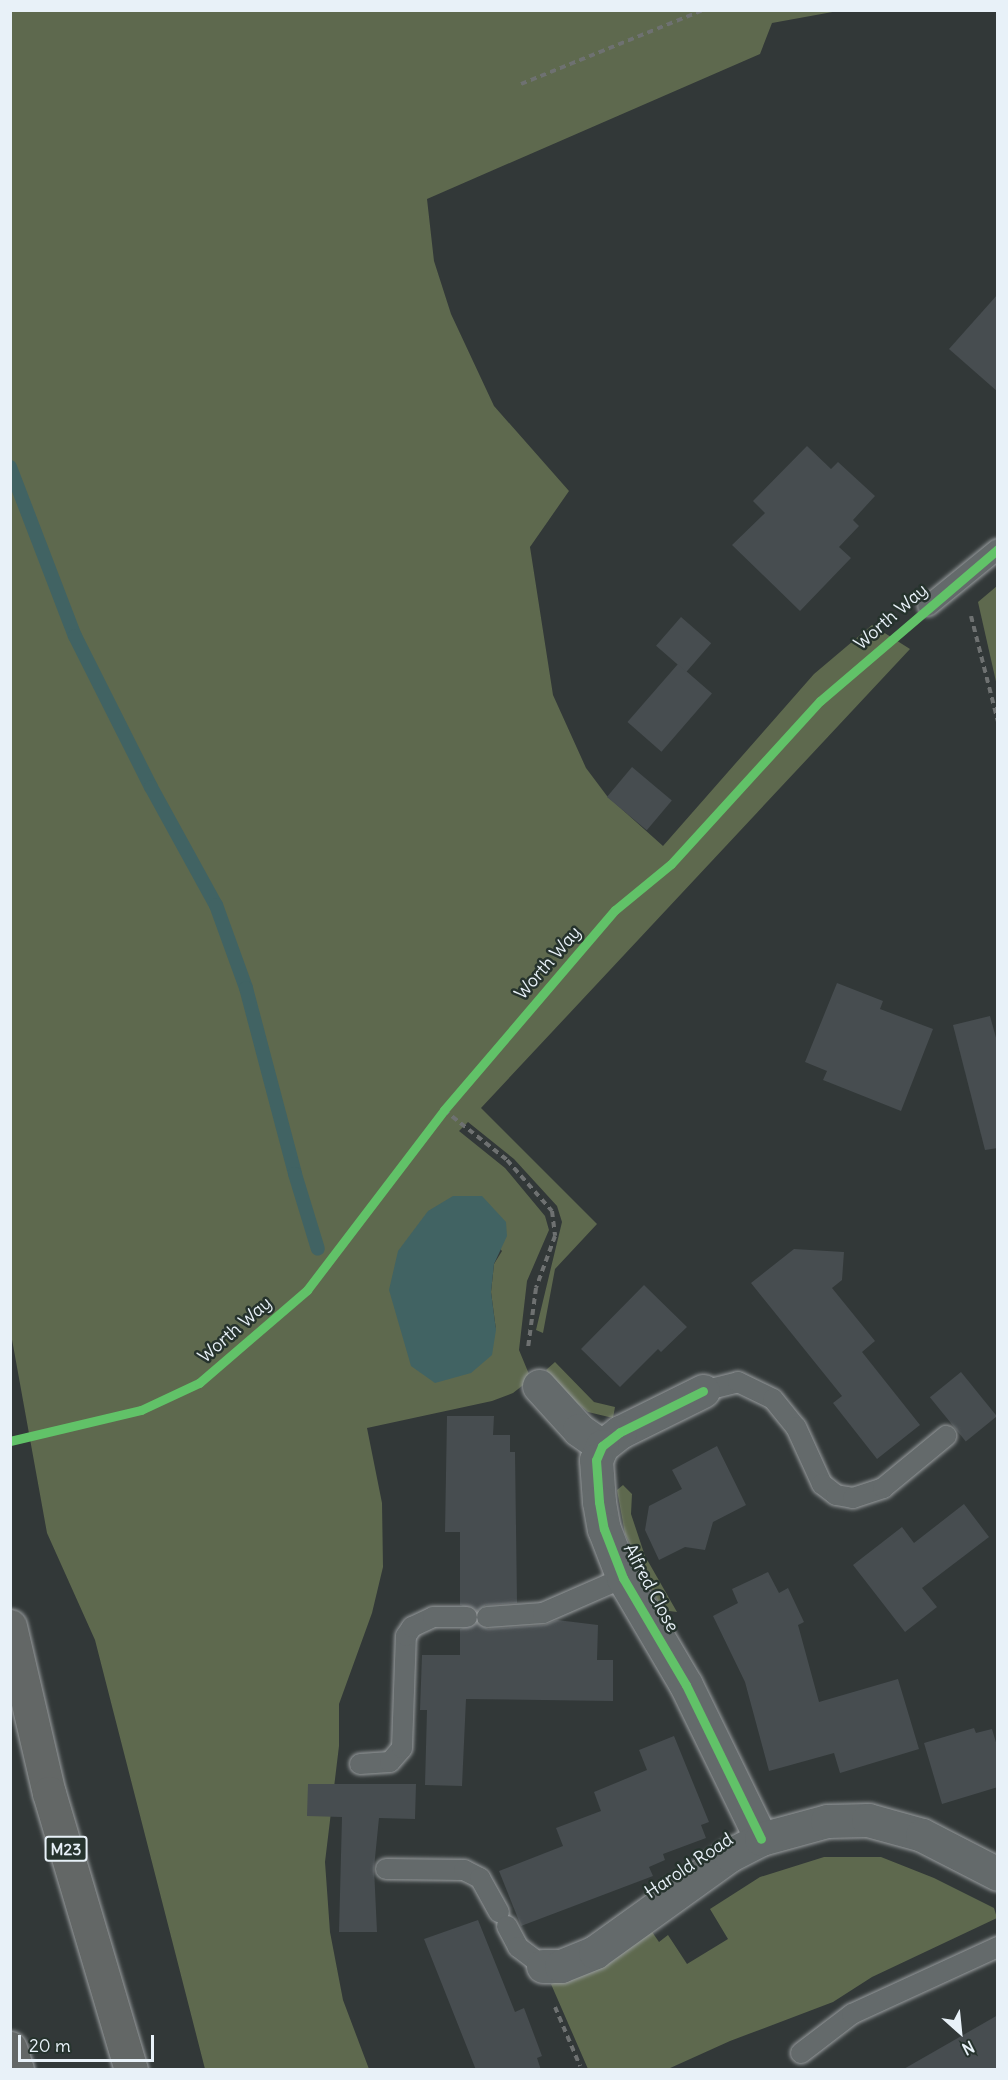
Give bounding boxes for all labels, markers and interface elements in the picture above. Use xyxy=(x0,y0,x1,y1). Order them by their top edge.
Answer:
street label: Worth Way xyxy=(850,579,932,655)
street label: Worth Way xyxy=(510,922,586,1004)
street label: Worth Way xyxy=(194,1292,276,1368)
street label: Alfred Close xyxy=(619,1540,683,1636)
street label: Harold Road xyxy=(641,1829,737,1903)
road number: M23 xyxy=(44,1836,88,1862)
north arrow xyxy=(930,2002,990,2062)
scale bar xyxy=(21,2023,158,2061)
text: 20 m xyxy=(29,2034,71,2057)
text: N xyxy=(959,2037,978,2059)

